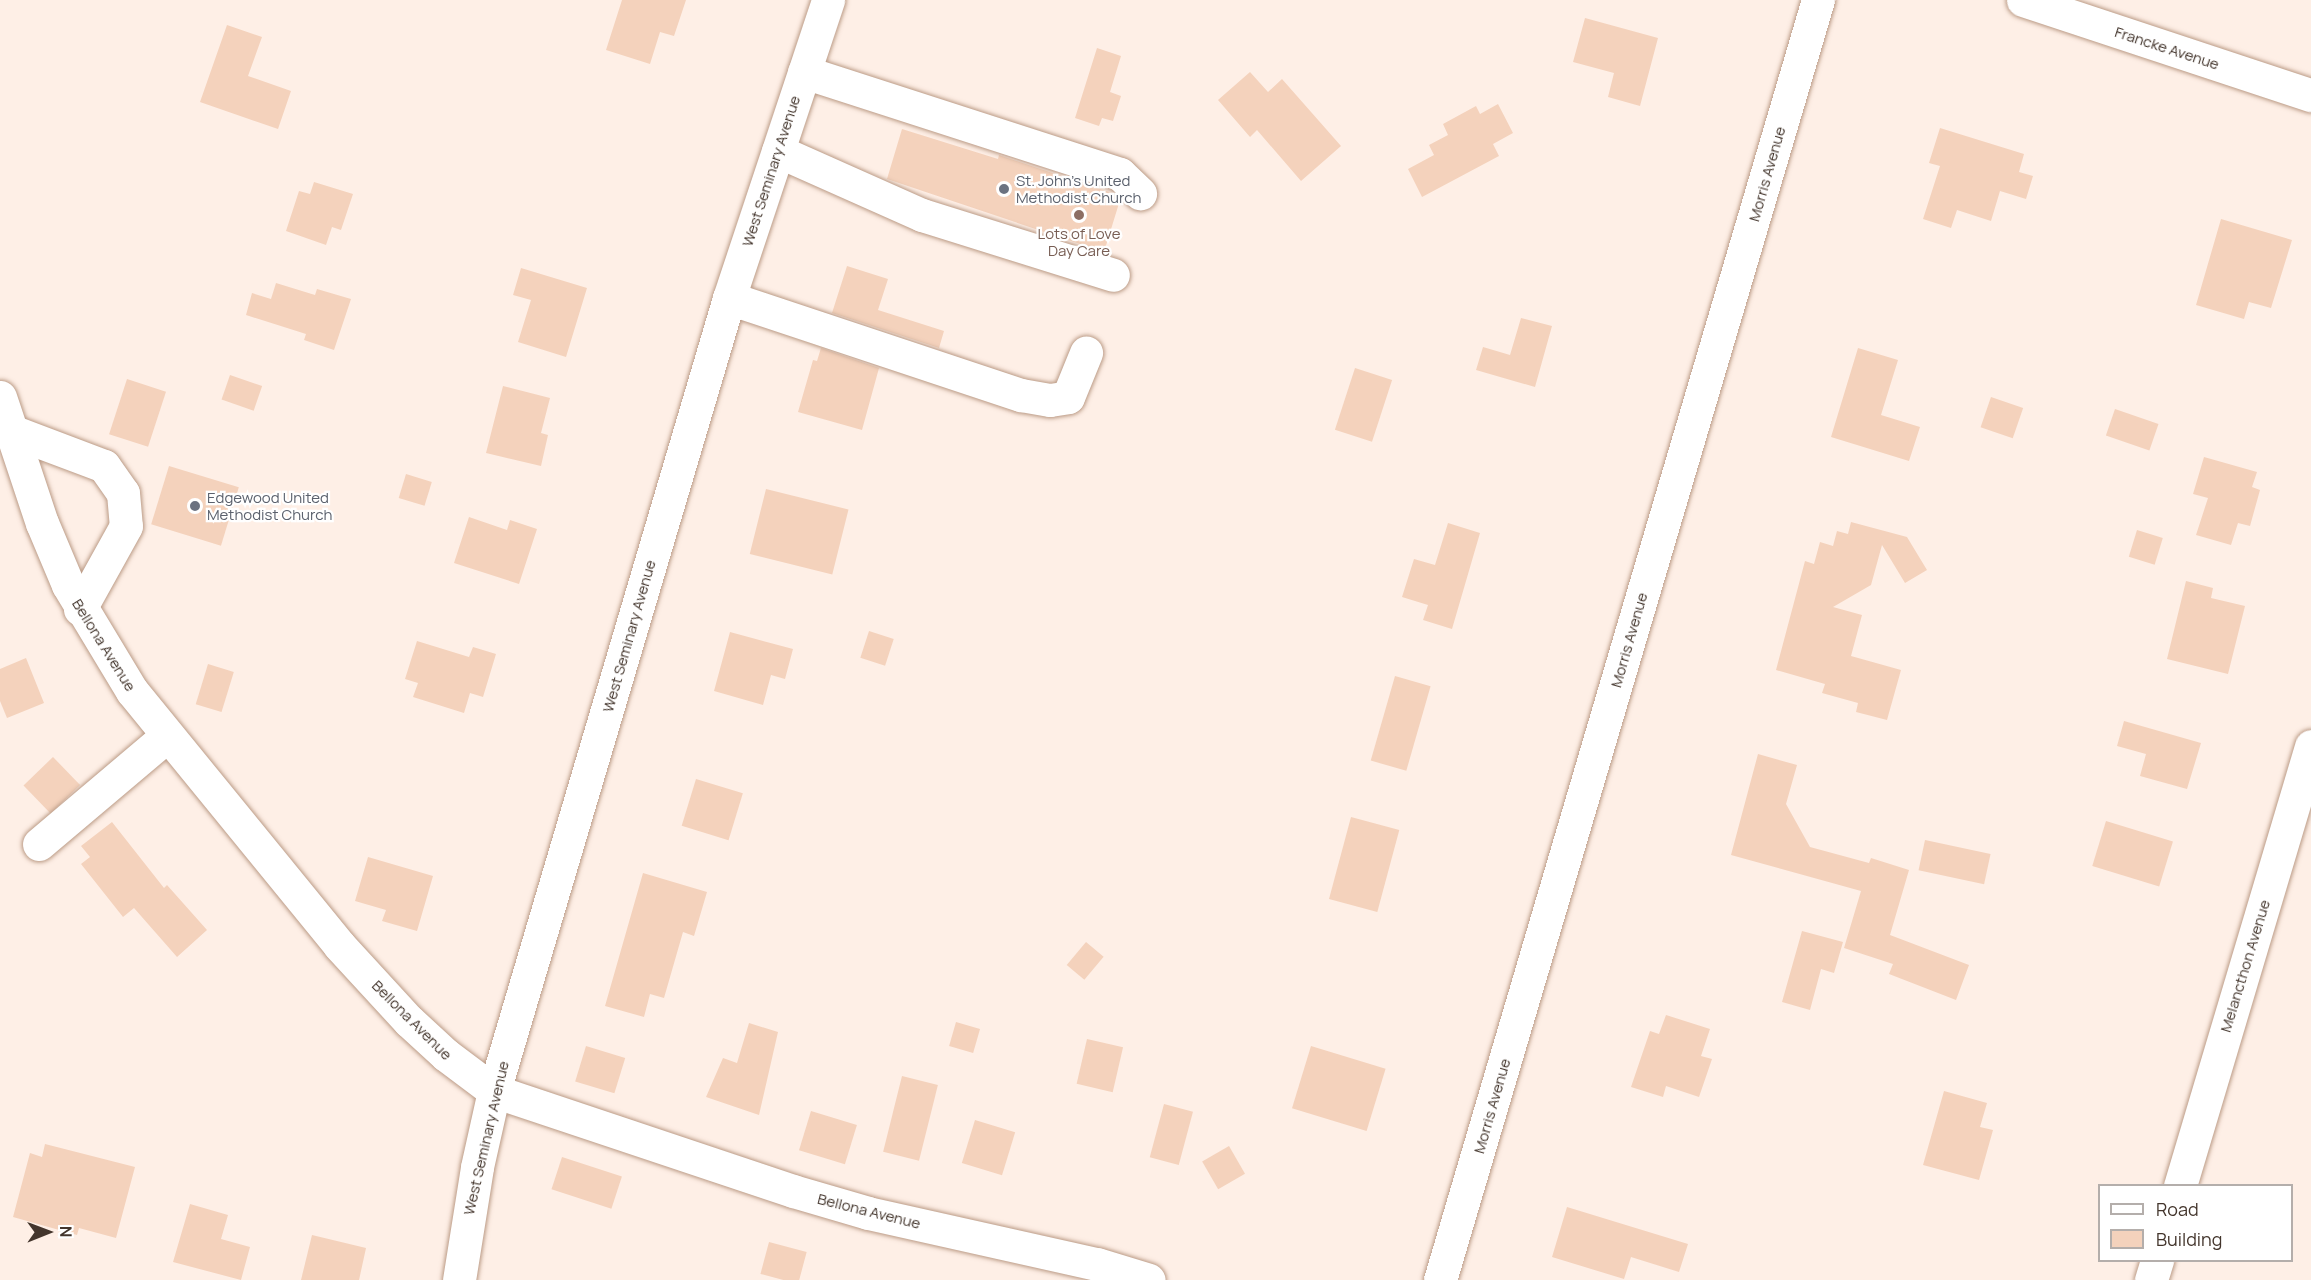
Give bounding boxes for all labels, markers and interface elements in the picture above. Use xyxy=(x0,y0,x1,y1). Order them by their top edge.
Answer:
street label: Francke Avenue xyxy=(2113,23,2221,73)
street label: West Seminary Avenue xyxy=(738,93,804,249)
street label: Morris Avenue xyxy=(1745,124,1789,224)
place label: St. John's United Methodist Church xyxy=(1016,171,1141,206)
marker: St. John's United Methodist Church xyxy=(997,182,1011,196)
marker: Lots of Love Day Care xyxy=(1072,208,1086,222)
place label: Lots of Love Day Care xyxy=(1038,224,1120,259)
place label: Edgewood United Methodist Church xyxy=(207,488,332,523)
marker: Edgewood United Methodist Church xyxy=(188,499,202,513)
street label: West Seminary Avenue xyxy=(599,558,659,714)
street label: Morris Avenue xyxy=(1607,590,1651,690)
street label: Bellona Avenue xyxy=(68,596,140,694)
street label: Melancthon Avenue xyxy=(2216,898,2274,1034)
street label: Bellona Avenue xyxy=(368,976,456,1064)
street label: Morris Avenue xyxy=(1470,1056,1514,1156)
street label: West Seminary Avenue xyxy=(460,1059,512,1217)
legend xyxy=(2098,1184,2293,1262)
street label: Bellona Avenue xyxy=(816,1190,922,1232)
text: Road xyxy=(2156,1197,2199,1221)
north arrow xyxy=(18,1202,78,1262)
text: N xyxy=(55,1226,77,1238)
text: Building xyxy=(2156,1227,2222,1251)

